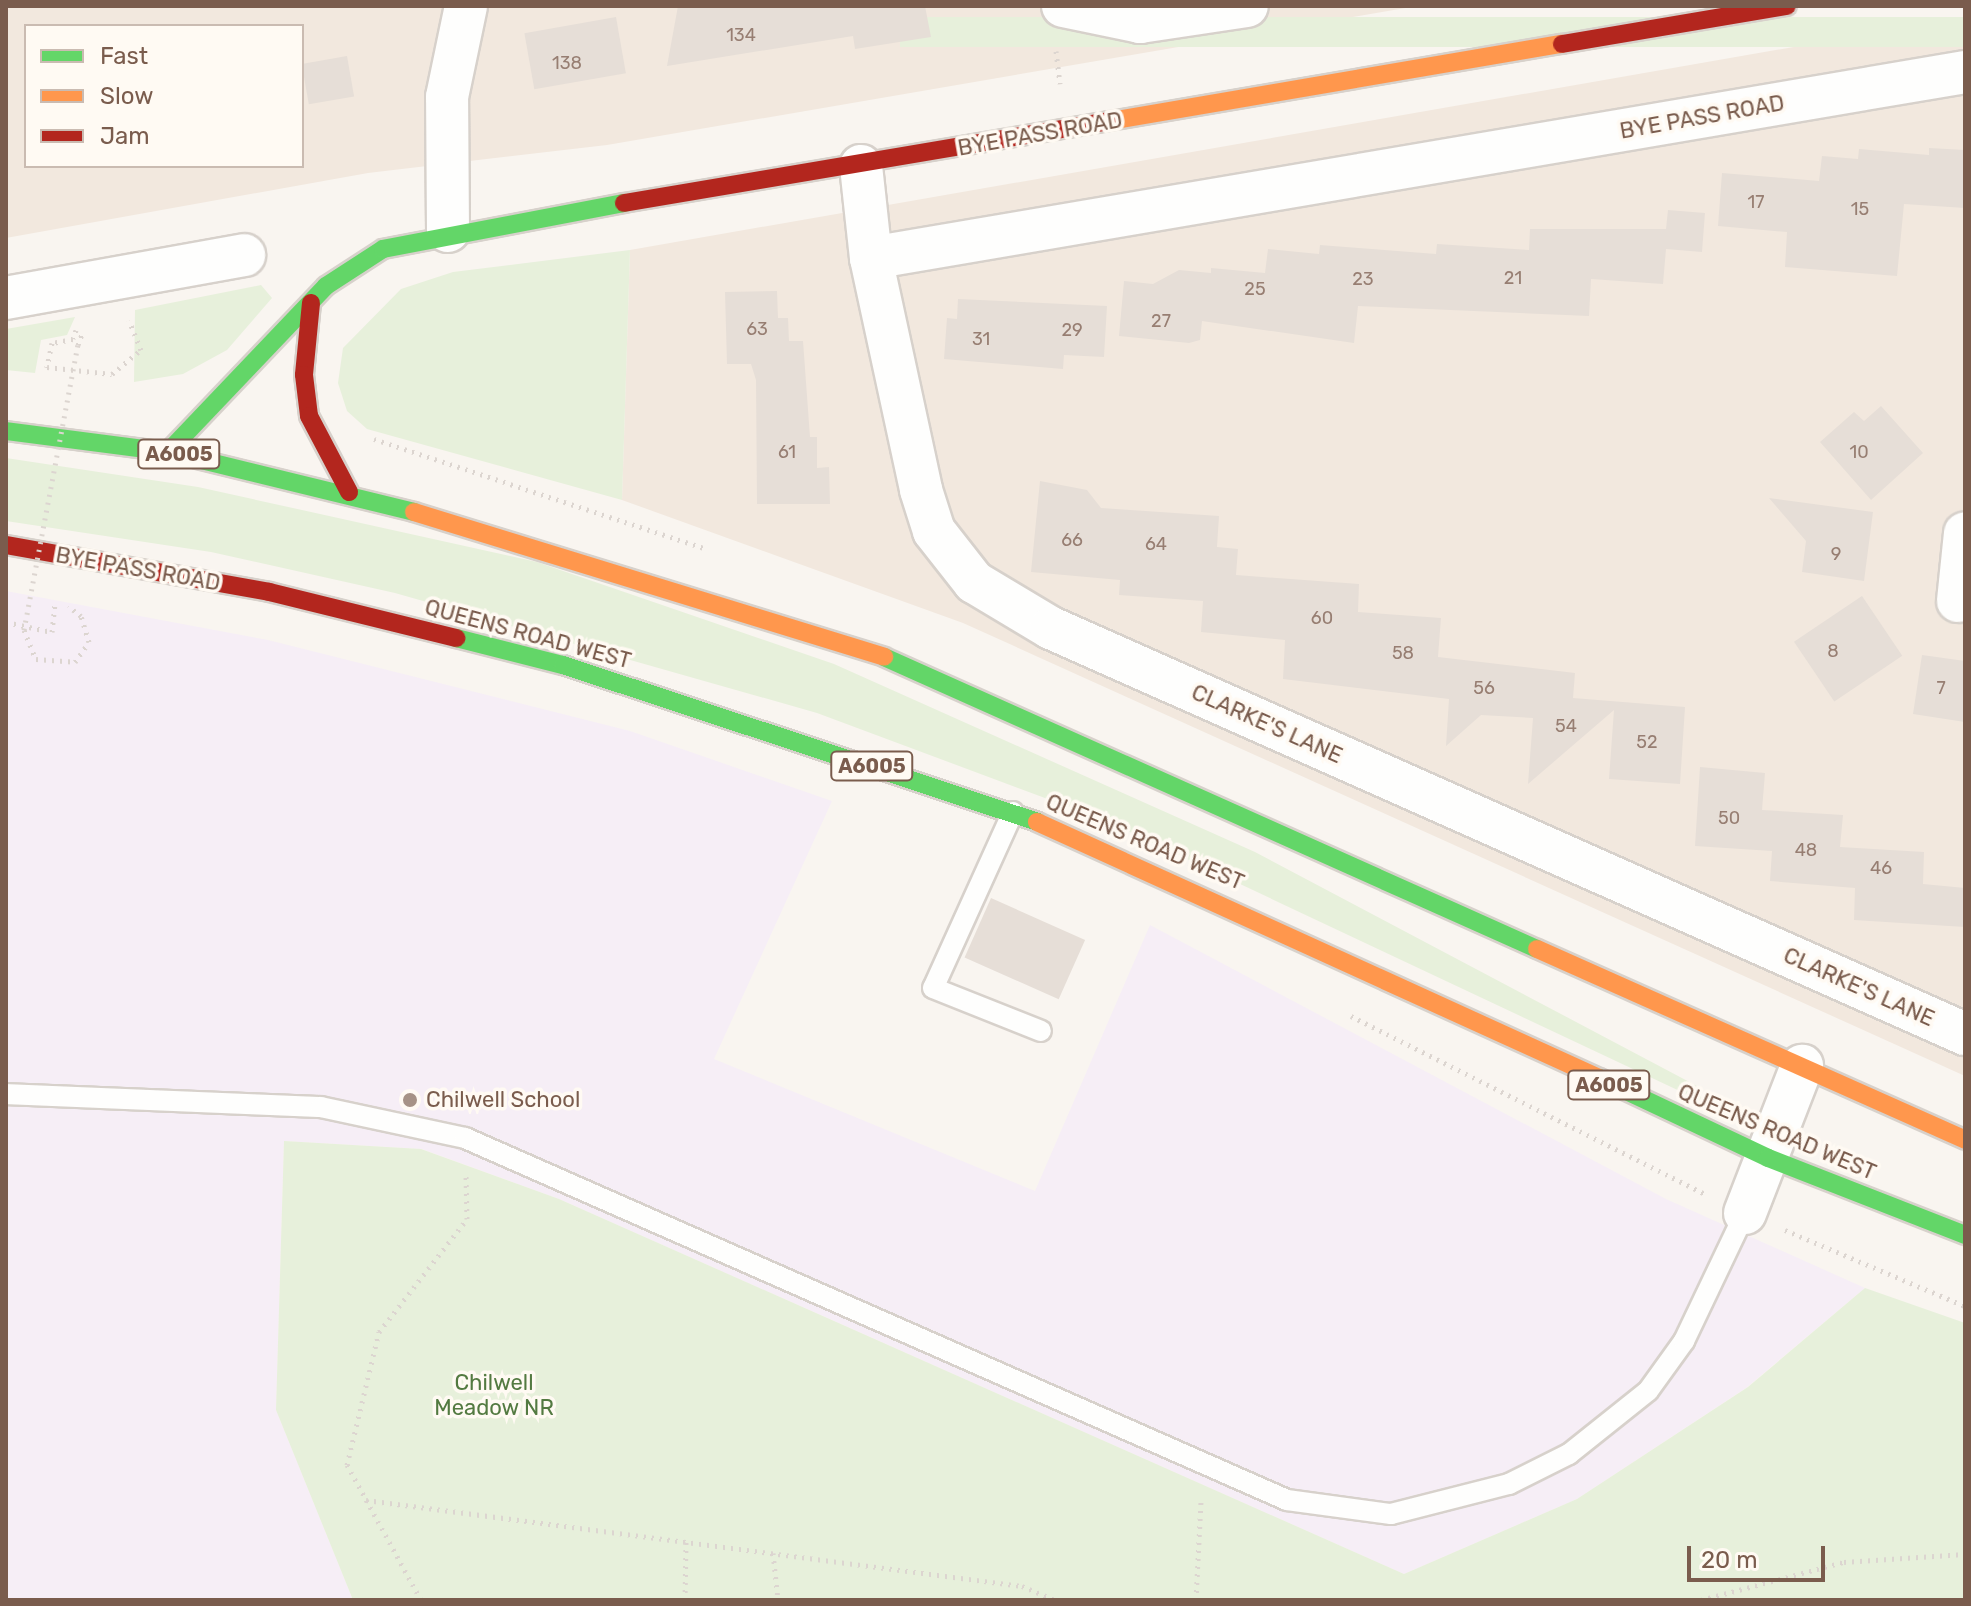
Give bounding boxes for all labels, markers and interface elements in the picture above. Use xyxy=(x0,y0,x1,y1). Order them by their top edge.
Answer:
legend xyxy=(24,24,304,168)
house number: 134 xyxy=(726,24,756,46)
text: Fast xyxy=(100,42,148,70)
house number: 138 xyxy=(552,52,582,74)
text: Slow xyxy=(100,82,153,110)
street label: BYE PASS ROAD xyxy=(1618,90,1786,144)
street label: BYE PASS ROAD xyxy=(956,107,1124,161)
text: Jam xyxy=(100,122,150,150)
house number: 17 xyxy=(1748,191,1764,213)
house number: 15 xyxy=(1851,198,1869,220)
house number: 21 xyxy=(1504,267,1522,289)
house number: 23 xyxy=(1352,268,1374,290)
house number: 25 xyxy=(1244,278,1266,300)
house number: 27 xyxy=(1151,310,1171,332)
house number: 63 xyxy=(746,318,768,340)
house number: 29 xyxy=(1061,319,1083,341)
house number: 31 xyxy=(972,328,990,350)
road number: A6005 xyxy=(137,438,221,470)
house number: 61 xyxy=(778,441,796,463)
house number: 10 xyxy=(1849,441,1869,463)
house number: 66 xyxy=(1061,529,1083,551)
house number: 64 xyxy=(1145,533,1167,555)
street label: BYE PASS ROAD xyxy=(54,542,222,596)
house number: 9 xyxy=(1831,543,1841,565)
street label: QUEENS ROAD WEST xyxy=(422,594,634,674)
house number: 60 xyxy=(1311,607,1333,629)
house number: 8 xyxy=(1827,640,1839,662)
house number: 58 xyxy=(1392,642,1414,664)
house number: 56 xyxy=(1473,677,1495,699)
house number: 7 xyxy=(1936,677,1946,699)
street label: CLARKE'S LANE xyxy=(1187,679,1347,769)
house number: 54 xyxy=(1555,715,1577,737)
house number: 52 xyxy=(1636,731,1658,753)
road number: A6005 xyxy=(830,750,914,782)
street label: QUEENS ROAD WEST xyxy=(1042,788,1248,896)
house number: 50 xyxy=(1718,807,1740,829)
house number: 48 xyxy=(1795,839,1817,861)
house number: 46 xyxy=(1870,857,1892,879)
street label: CLARKE'S LANE xyxy=(1779,942,1939,1032)
road number: A6005 xyxy=(1567,1069,1651,1101)
street label: QUEENS ROAD WEST xyxy=(1674,1078,1880,1186)
place label: Chilwell School xyxy=(426,1087,580,1113)
marker: Chilwell School xyxy=(401,1091,419,1109)
park label: Chilwell Meadow NR xyxy=(434,1369,554,1420)
scale bar xyxy=(1691,1530,1829,1580)
text: 20 m xyxy=(1701,1546,1758,1574)

